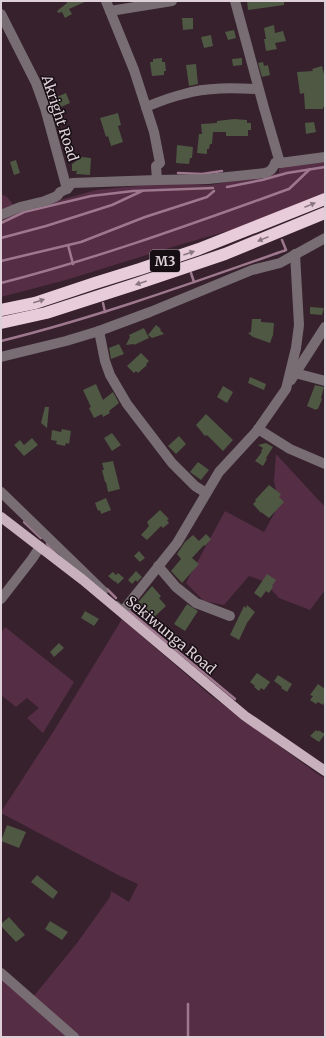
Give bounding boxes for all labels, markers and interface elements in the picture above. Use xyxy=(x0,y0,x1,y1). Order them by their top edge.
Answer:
street label: Akright Road xyxy=(37,72,83,164)
one-way arrow xyxy=(305,202,317,208)
one-way arrow xyxy=(256,236,268,242)
one-way arrow xyxy=(184,249,196,255)
road number: M3 xyxy=(150,250,180,272)
one-way arrow xyxy=(134,280,146,286)
one-way arrow xyxy=(33,298,45,304)
street label: Sekiwunga Road xyxy=(122,592,220,678)

